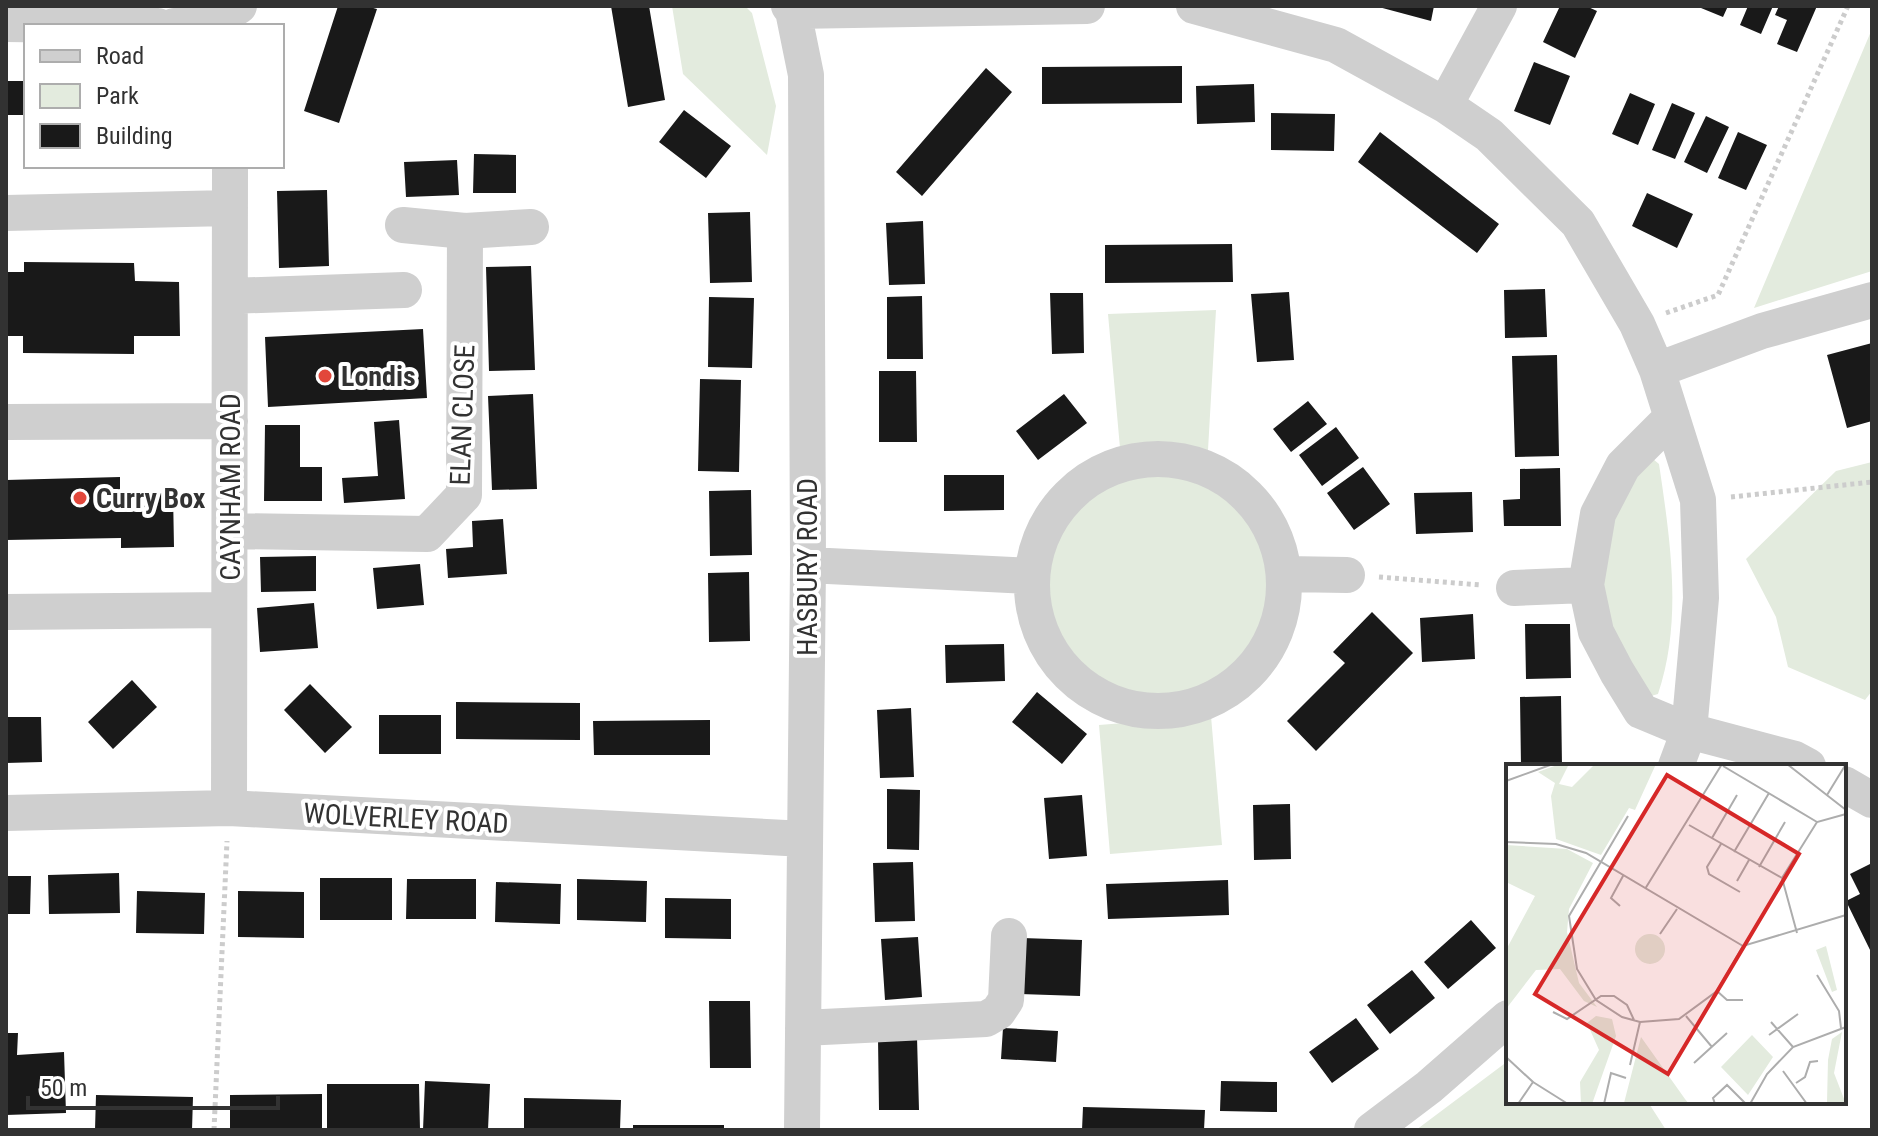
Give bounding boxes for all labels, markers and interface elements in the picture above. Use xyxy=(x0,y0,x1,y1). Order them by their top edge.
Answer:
legend xyxy=(24,24,284,168)
text: Road xyxy=(96,42,144,70)
text: Park xyxy=(96,82,139,110)
text: Building xyxy=(96,122,173,150)
street label: ELAN CLOSE xyxy=(444,344,481,486)
place label: Londis xyxy=(341,360,416,393)
marker: Londis xyxy=(316,367,334,385)
street label: CAYNHAM ROAD xyxy=(214,393,247,581)
street label: HASBURY ROAD xyxy=(791,478,824,656)
place label: Curry Box xyxy=(96,482,206,515)
marker: Curry Box xyxy=(71,489,89,507)
inset map xyxy=(1506,764,1846,1104)
street label: WOLVERLEY ROAD xyxy=(303,797,509,840)
scale bar xyxy=(28,1060,278,1110)
text: 50 m xyxy=(40,1074,87,1102)

